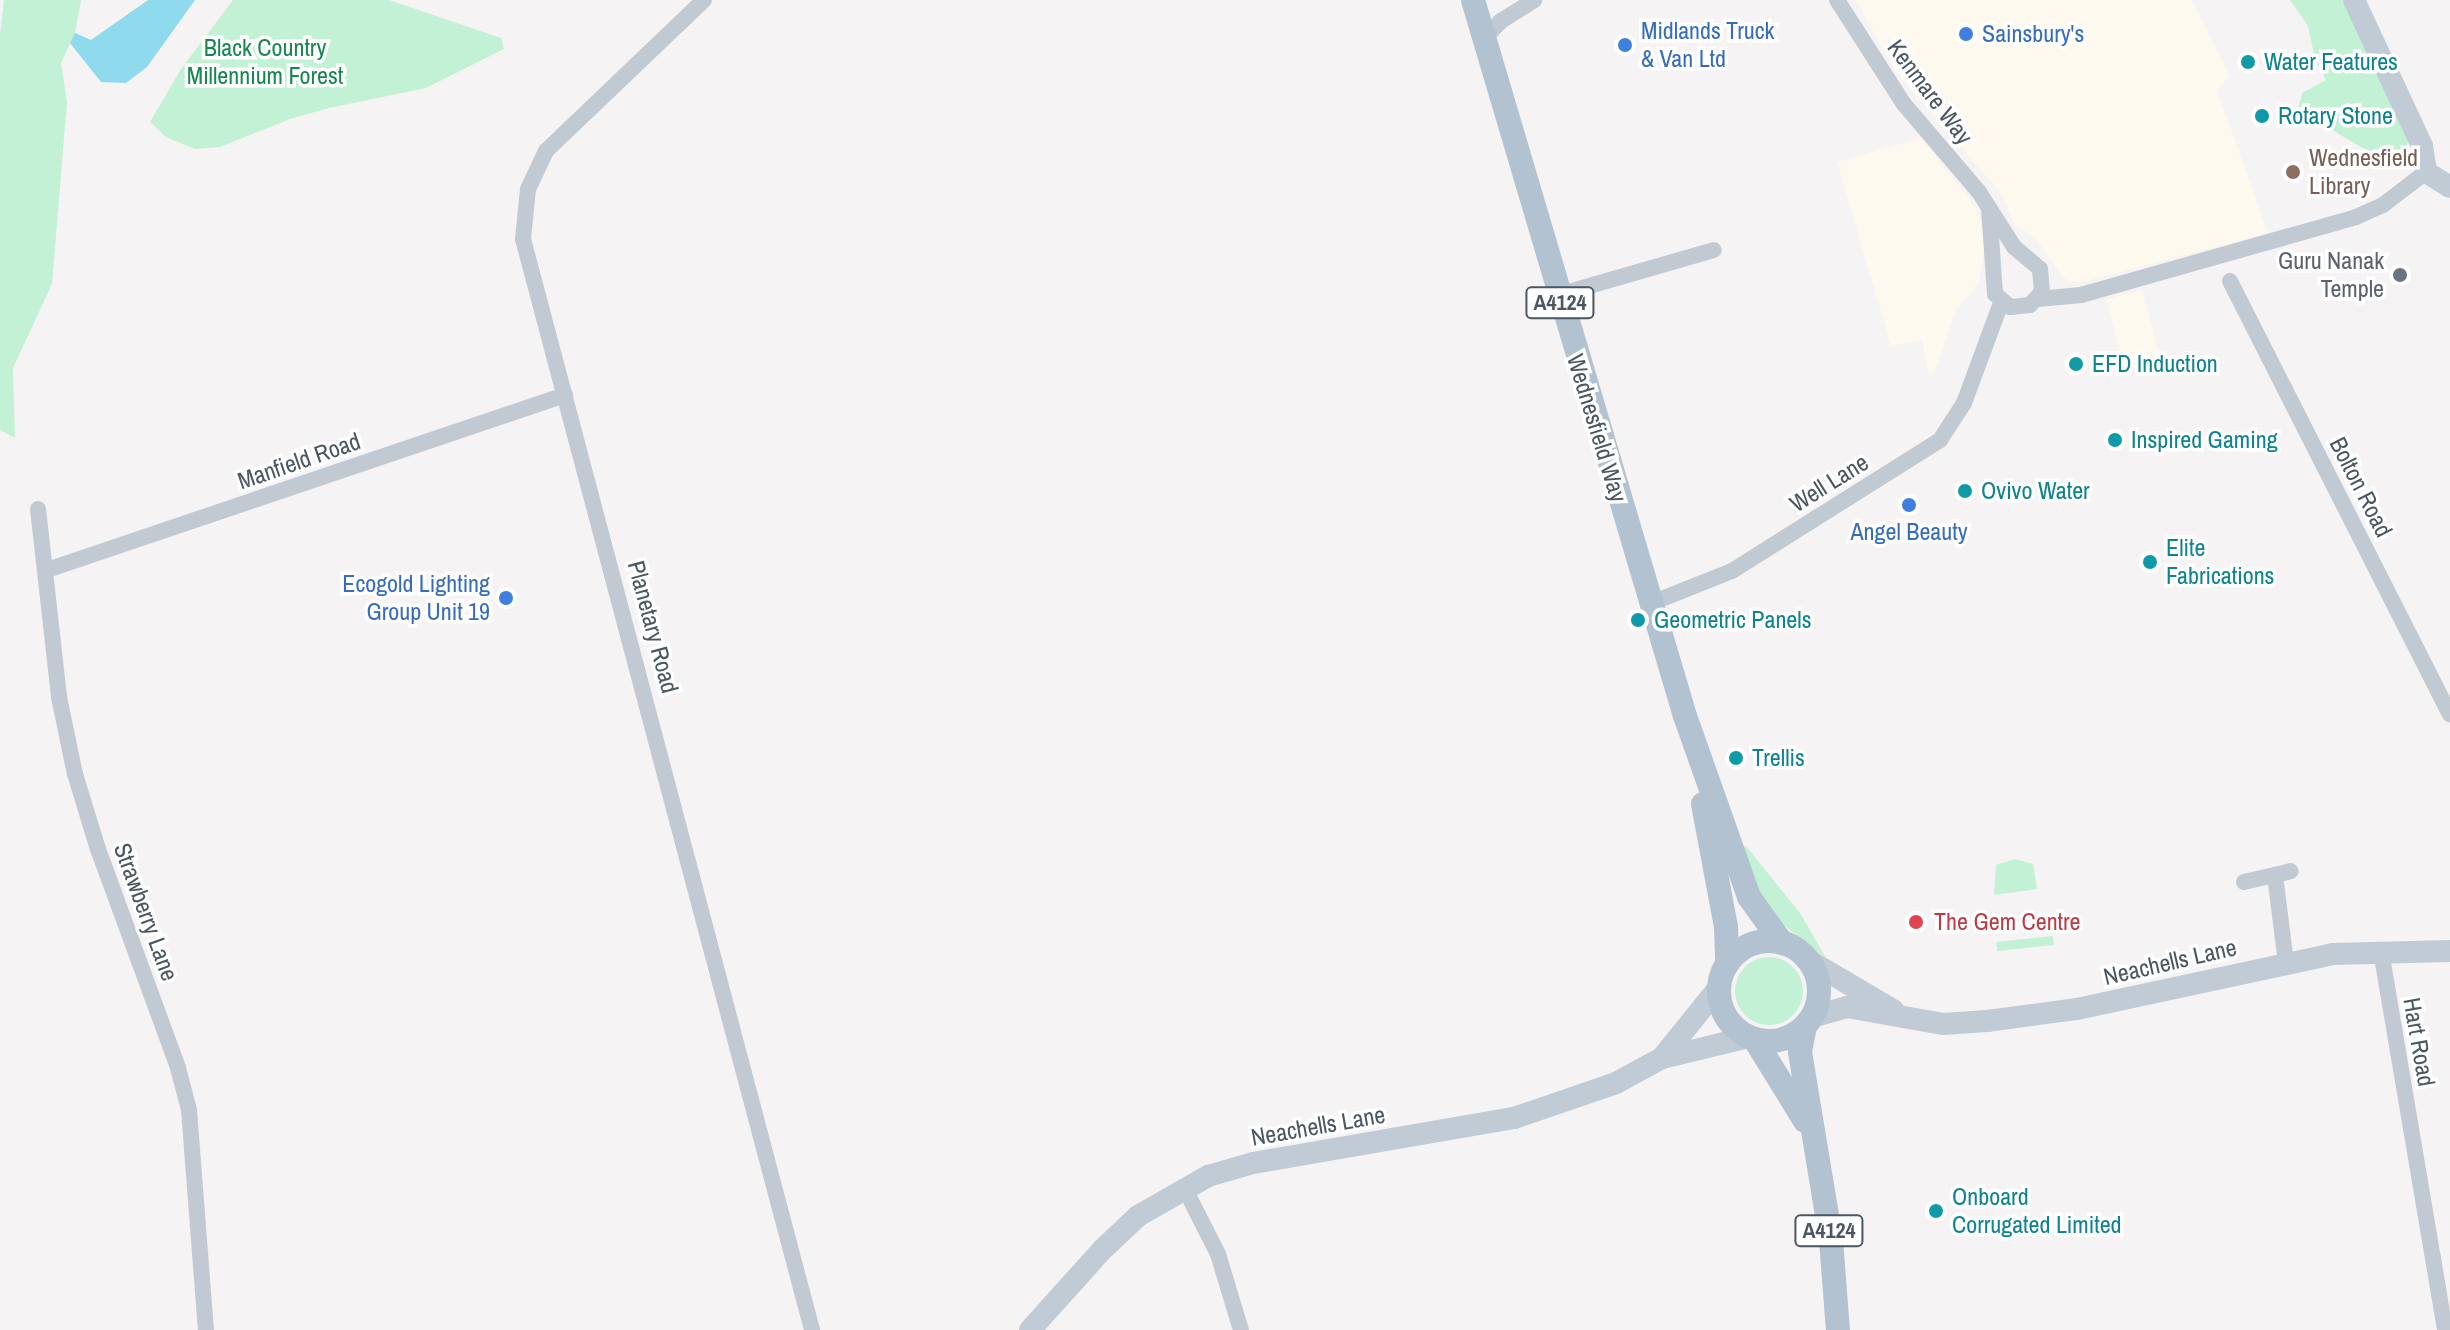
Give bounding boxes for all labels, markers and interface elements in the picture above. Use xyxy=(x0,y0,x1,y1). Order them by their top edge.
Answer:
place label: Midlands Truck & Van Ltd xyxy=(1641,17,1775,73)
place label: Sainsbury's xyxy=(1982,20,2084,48)
marker: Sainsbury's xyxy=(1957,25,1975,43)
park label: Black Country Millennium Forest xyxy=(187,34,343,90)
street label: Kenmare Way xyxy=(1881,34,1979,150)
marker: Midlands Truck & Van Ltd xyxy=(1616,36,1634,54)
place label: Water Features xyxy=(2264,48,2398,76)
marker: Water Features xyxy=(2239,53,2257,71)
place label: Rotary Stone xyxy=(2278,102,2393,130)
marker: Rotary Stone xyxy=(2253,107,2271,125)
place label: Wednesfield Library xyxy=(2309,144,2418,200)
marker: Wednesfield Library xyxy=(2284,163,2302,181)
place label: Guru Nanak Temple xyxy=(2278,247,2384,303)
marker: Guru Nanak Temple xyxy=(2391,266,2409,284)
road number: A4124 xyxy=(1524,285,1596,321)
place label: EFD Induction xyxy=(2092,350,2218,378)
street label: Wednesfield Way xyxy=(1561,351,1633,505)
marker: EFD Induction xyxy=(2067,355,2085,373)
place label: Inspired Gaming xyxy=(2131,426,2278,454)
street label: Manfield Road xyxy=(234,427,364,495)
marker: Inspired Gaming xyxy=(2106,431,2124,449)
street label: Bolton Road xyxy=(2324,432,2398,542)
street label: Well Lane xyxy=(1784,448,1874,518)
place label: Ovivo Water xyxy=(1981,477,2090,505)
marker: Ovivo Water xyxy=(1956,482,1974,500)
marker: Angel Beauty xyxy=(1900,496,1918,514)
place label: Angel Beauty xyxy=(1850,518,1968,546)
place label: Elite Fabrications xyxy=(2166,534,2274,590)
marker: Elite Fabrications xyxy=(2141,553,2159,571)
street label: Planetary Road xyxy=(622,558,684,696)
place label: Ecogold Lighting Group Unit 19 xyxy=(342,570,490,626)
marker: Ecogold Lighting Group Unit 19 xyxy=(497,589,515,607)
place label: Geometric Panels xyxy=(1654,606,1812,634)
marker: Geometric Panels xyxy=(1629,611,1647,629)
place label: Trellis xyxy=(1752,744,1805,772)
marker: Trellis xyxy=(1727,749,1745,767)
street label: Strawberry Lane xyxy=(108,839,184,985)
place label: The Gem Centre xyxy=(1934,908,2081,936)
marker: The Gem Centre xyxy=(1905,911,1927,933)
street label: Neachells Lane xyxy=(2101,933,2239,991)
street label: Hart Road xyxy=(2397,995,2441,1089)
street label: Neachells Lane xyxy=(1249,1100,1387,1152)
place label: Onboard Corrugated Limited xyxy=(1952,1183,2122,1239)
marker: Onboard Corrugated Limited xyxy=(1927,1202,1945,1220)
road number: A4124 xyxy=(1793,1213,1865,1249)

